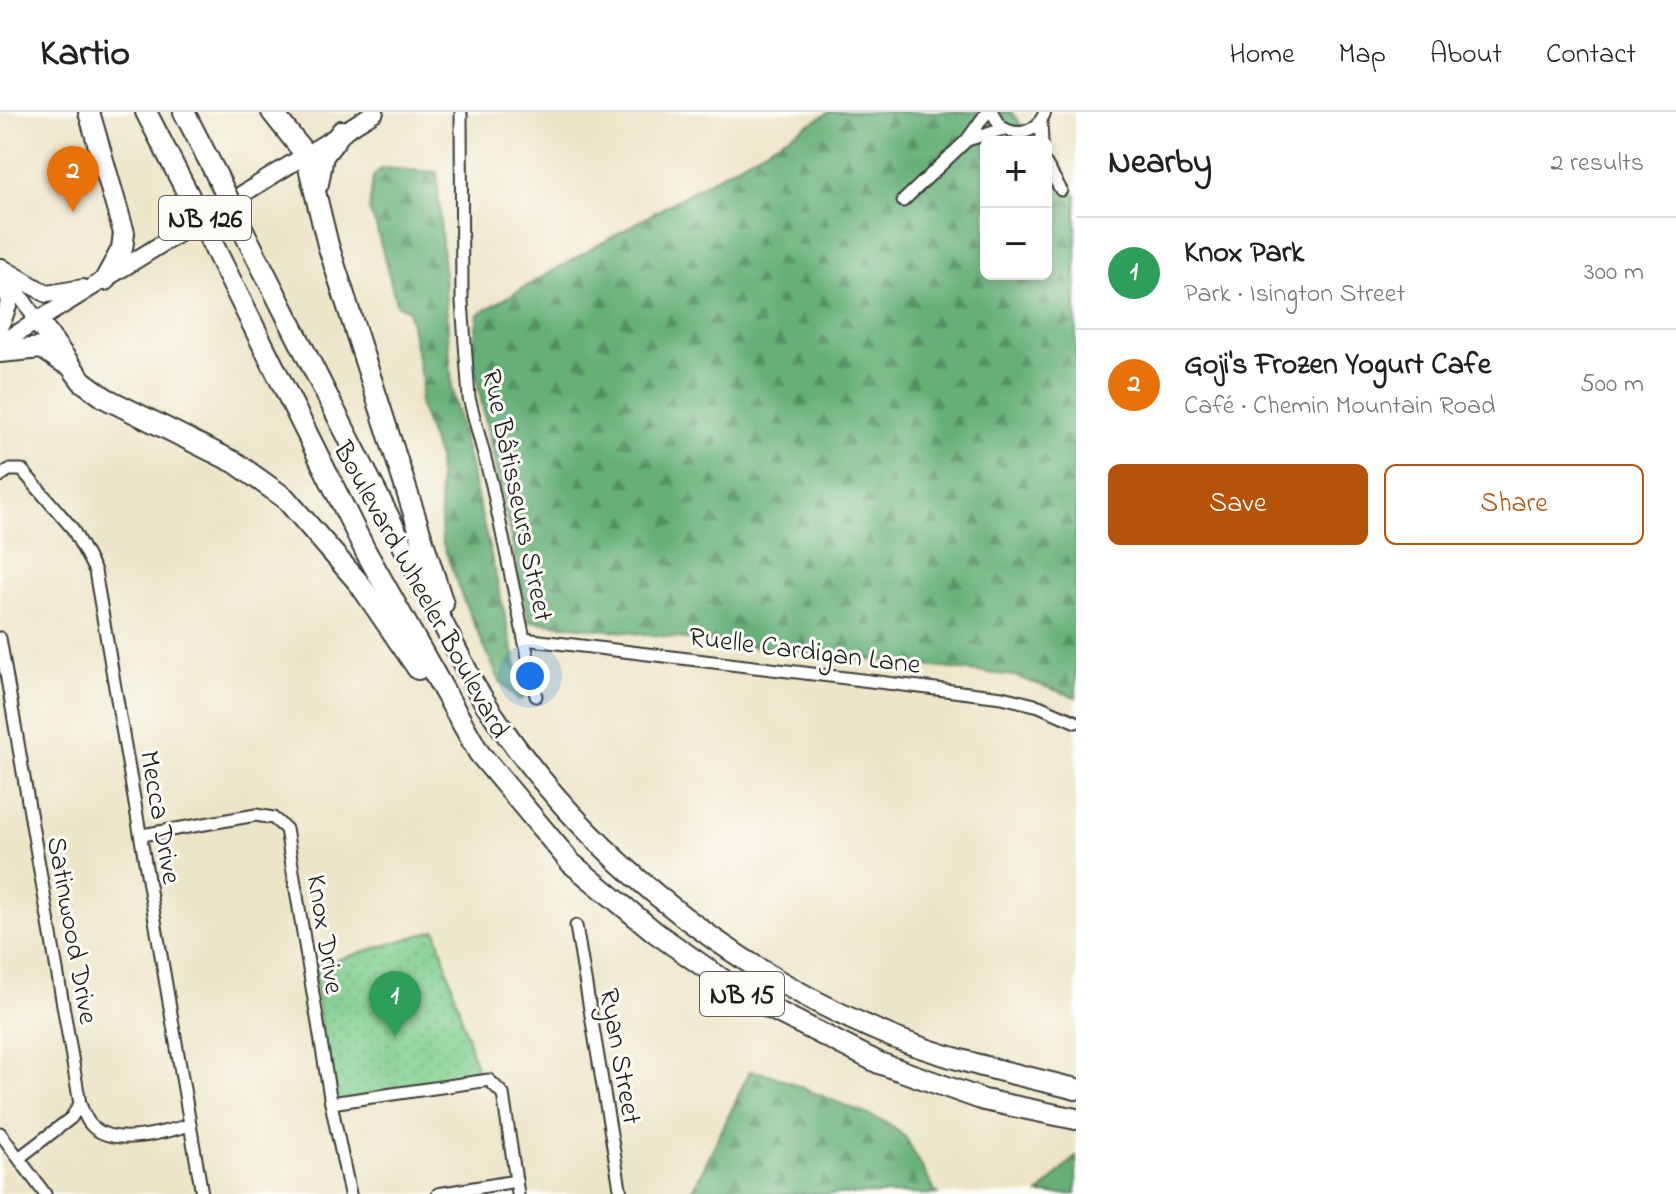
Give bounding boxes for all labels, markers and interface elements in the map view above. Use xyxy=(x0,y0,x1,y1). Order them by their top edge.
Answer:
text: Kartio xyxy=(40,27,130,83)
text: Home xyxy=(1229,35,1295,76)
text: Map xyxy=(1339,35,1386,76)
text: About xyxy=(1430,35,1502,76)
text: Contact xyxy=(1546,35,1636,76)
map controls xyxy=(980,136,1052,280)
button: + xyxy=(980,136,1052,208)
text: Nearby xyxy=(1108,139,1212,189)
text: 2 results xyxy=(1551,145,1644,183)
pin: 2 xyxy=(47,146,99,212)
road number: NB 126 xyxy=(159,196,251,240)
button: − xyxy=(980,208,1052,280)
text: Knox Park xyxy=(1184,232,1304,276)
text: 1 xyxy=(1130,254,1138,292)
text: 300 m xyxy=(1584,254,1644,292)
text: Park · Isington Street xyxy=(1184,276,1405,314)
text: Goji's Frozen Yogurt Cafe xyxy=(1184,344,1491,388)
street label: Rue Bâtisseurs Street xyxy=(469,366,562,626)
text: 2 xyxy=(1128,366,1140,404)
text: 500 m xyxy=(1580,366,1644,404)
text: Café · Chemin Mountain Road xyxy=(1184,388,1496,426)
street label: Boulevard Wheeler Boulevard xyxy=(321,434,519,747)
button: Save xyxy=(1108,464,1368,545)
button: Share xyxy=(1384,464,1644,545)
street label: Ruelle Cardigan Lane xyxy=(686,618,923,687)
your location xyxy=(510,656,550,696)
street label: Mecca Drive xyxy=(127,748,191,888)
street label: Satinwood Drive xyxy=(34,834,107,1028)
street label: Knox Drive xyxy=(294,872,353,997)
pin: 1 xyxy=(369,971,421,1037)
road number: NB 15 xyxy=(700,972,784,1016)
street label: Ryan Street xyxy=(586,985,651,1128)

